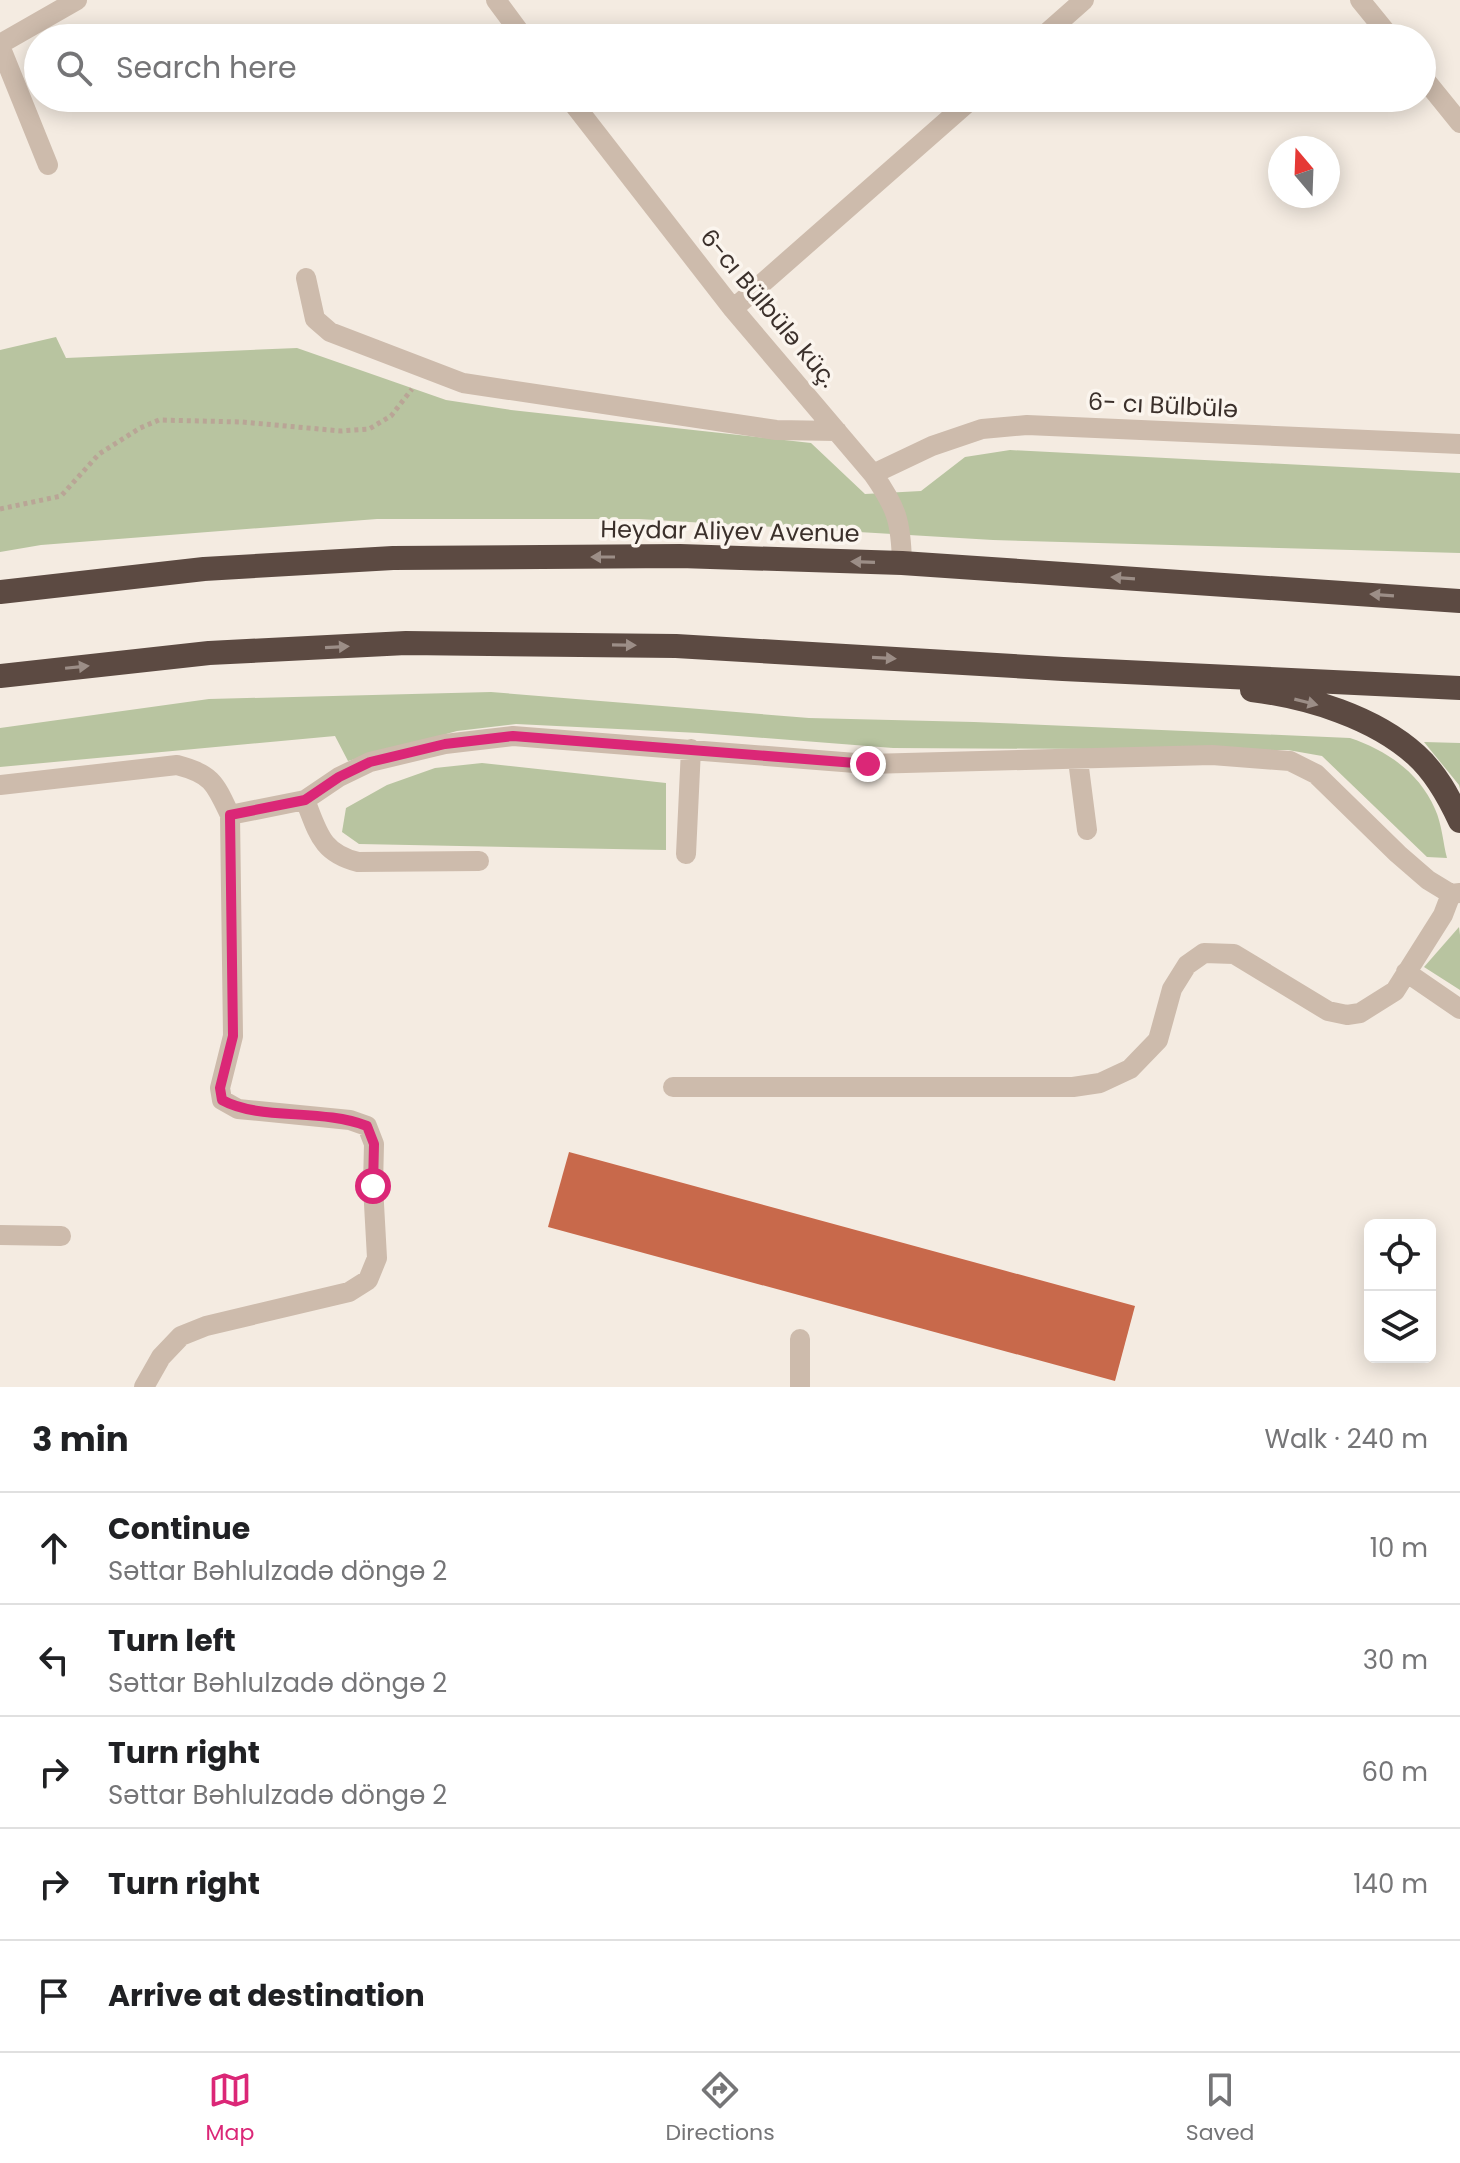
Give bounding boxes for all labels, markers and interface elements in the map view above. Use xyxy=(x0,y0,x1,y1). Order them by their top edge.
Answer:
search box xyxy=(24,24,1436,112)
icon: search xyxy=(52,46,96,90)
text: Search here xyxy=(116,46,297,89)
north arrow xyxy=(1268,136,1340,208)
street label: 6-cı Bülbülə küç. xyxy=(693,222,845,394)
street label: 6- cı Bülbülə xyxy=(1087,385,1239,425)
street label: Heydar Aliyev Avenue xyxy=(600,512,860,550)
one-way arrow xyxy=(590,551,615,563)
one-way arrow xyxy=(850,556,875,568)
one-way arrow xyxy=(1110,571,1135,584)
one-way arrow xyxy=(1369,588,1394,601)
one-way arrow xyxy=(612,639,637,652)
one-way arrow xyxy=(325,640,350,653)
one-way arrow xyxy=(872,652,897,665)
one-way arrow xyxy=(65,661,90,674)
one-way arrow xyxy=(1294,697,1319,709)
route end xyxy=(850,746,886,782)
route start xyxy=(355,1168,391,1204)
map controls xyxy=(1364,1219,1436,1363)
button: locate xyxy=(1364,1219,1436,1291)
button: layers xyxy=(1364,1291,1436,1363)
text: 3 min xyxy=(32,1415,129,1463)
text: Walk · 240 m xyxy=(1265,1421,1428,1457)
text: Continue xyxy=(108,1507,250,1550)
icon: ahead xyxy=(32,1526,76,1570)
text: 10 m xyxy=(1370,1530,1428,1566)
text: Səttar Bəhlulzadə döngə 2 xyxy=(108,1553,447,1589)
text: Turn left xyxy=(108,1619,236,1662)
icon: left xyxy=(32,1638,76,1682)
text: 30 m xyxy=(1363,1642,1428,1678)
text: Səttar Bəhlulzadə döngə 2 xyxy=(108,1665,447,1701)
text: Turn right xyxy=(108,1731,260,1774)
icon: right xyxy=(32,1750,76,1794)
text: 60 m xyxy=(1361,1754,1428,1790)
text: Səttar Bəhlulzadə döngə 2 xyxy=(108,1777,447,1813)
icon: right xyxy=(32,1862,76,1906)
text: Turn right xyxy=(108,1862,260,1905)
text: 140 m xyxy=(1353,1866,1428,1902)
icon: arrive xyxy=(32,1974,76,2018)
text: Arrive at destination xyxy=(108,1974,425,2017)
tab: Map xyxy=(206,2068,254,2149)
tab: Directions xyxy=(665,2068,775,2149)
tab: Saved xyxy=(1186,2068,1254,2149)

